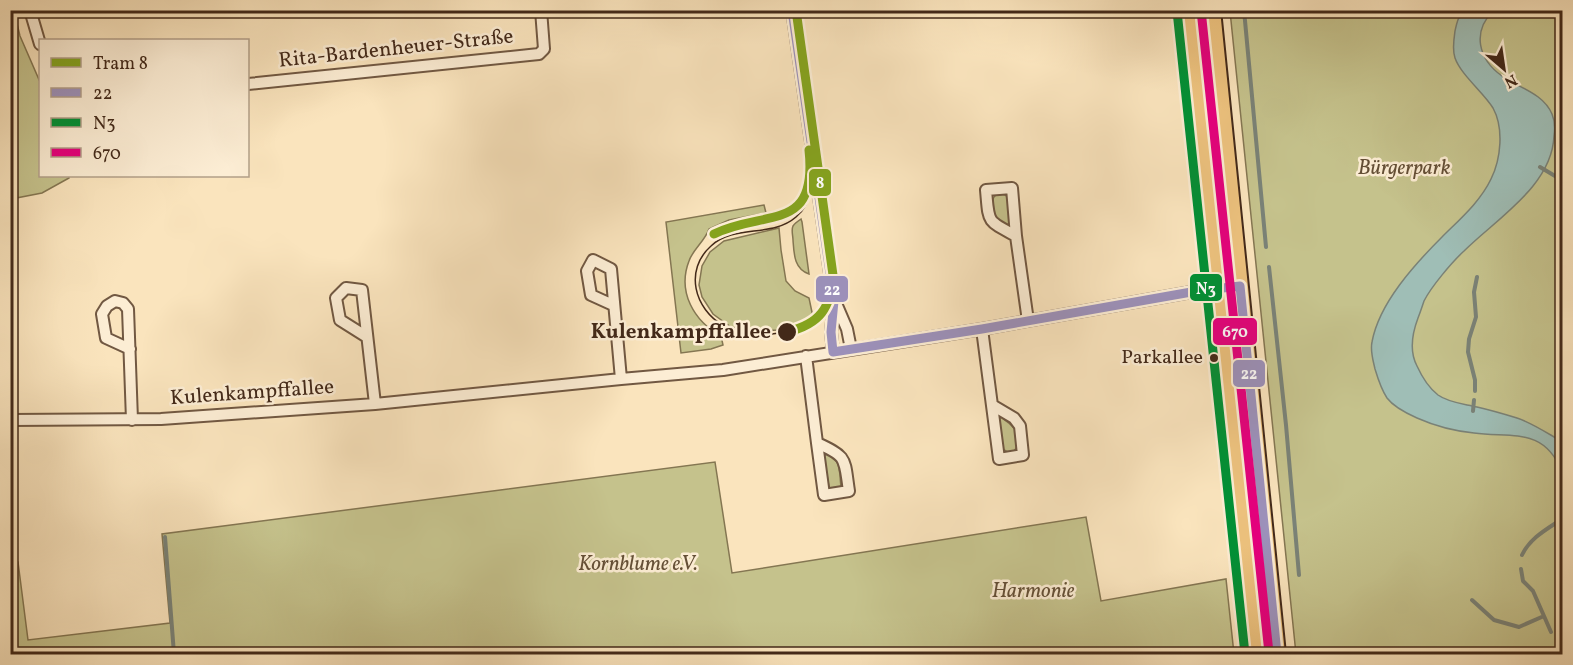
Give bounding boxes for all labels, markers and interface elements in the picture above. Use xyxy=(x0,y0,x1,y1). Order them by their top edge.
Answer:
street label: Rita-Bardenheuer-Straße xyxy=(277,22,515,76)
legend xyxy=(39,39,249,177)
north arrow xyxy=(1474,39,1534,99)
text: Tram 8 xyxy=(93,52,148,77)
text: N xyxy=(1500,68,1521,93)
text: 22 xyxy=(93,82,112,107)
text: N3 xyxy=(93,112,116,137)
text: 670 xyxy=(93,142,121,167)
park label: Bürgerpark xyxy=(1358,154,1451,183)
line badge: 8 xyxy=(808,168,832,197)
text: 8 xyxy=(816,173,824,195)
line badge: N3 xyxy=(1189,273,1223,302)
line badge: 22 xyxy=(815,275,849,303)
text: N3 xyxy=(1196,279,1216,301)
text: 22 xyxy=(824,280,840,302)
line badge: 670 xyxy=(1212,317,1258,346)
place label: Kulenkampffallee xyxy=(591,318,771,347)
marker: Kulenkampffallee xyxy=(776,321,798,343)
text: 670 xyxy=(1222,322,1248,344)
place label: Parkallee xyxy=(1121,344,1203,372)
marker: Parkallee xyxy=(1208,352,1220,364)
line badge: 22 xyxy=(1232,359,1266,388)
text: 22 xyxy=(1241,364,1257,386)
street label: Kulenkampffallee xyxy=(169,373,335,413)
park label: Kornblume e.V. xyxy=(578,550,698,579)
park label: Harmonie xyxy=(992,577,1075,606)

